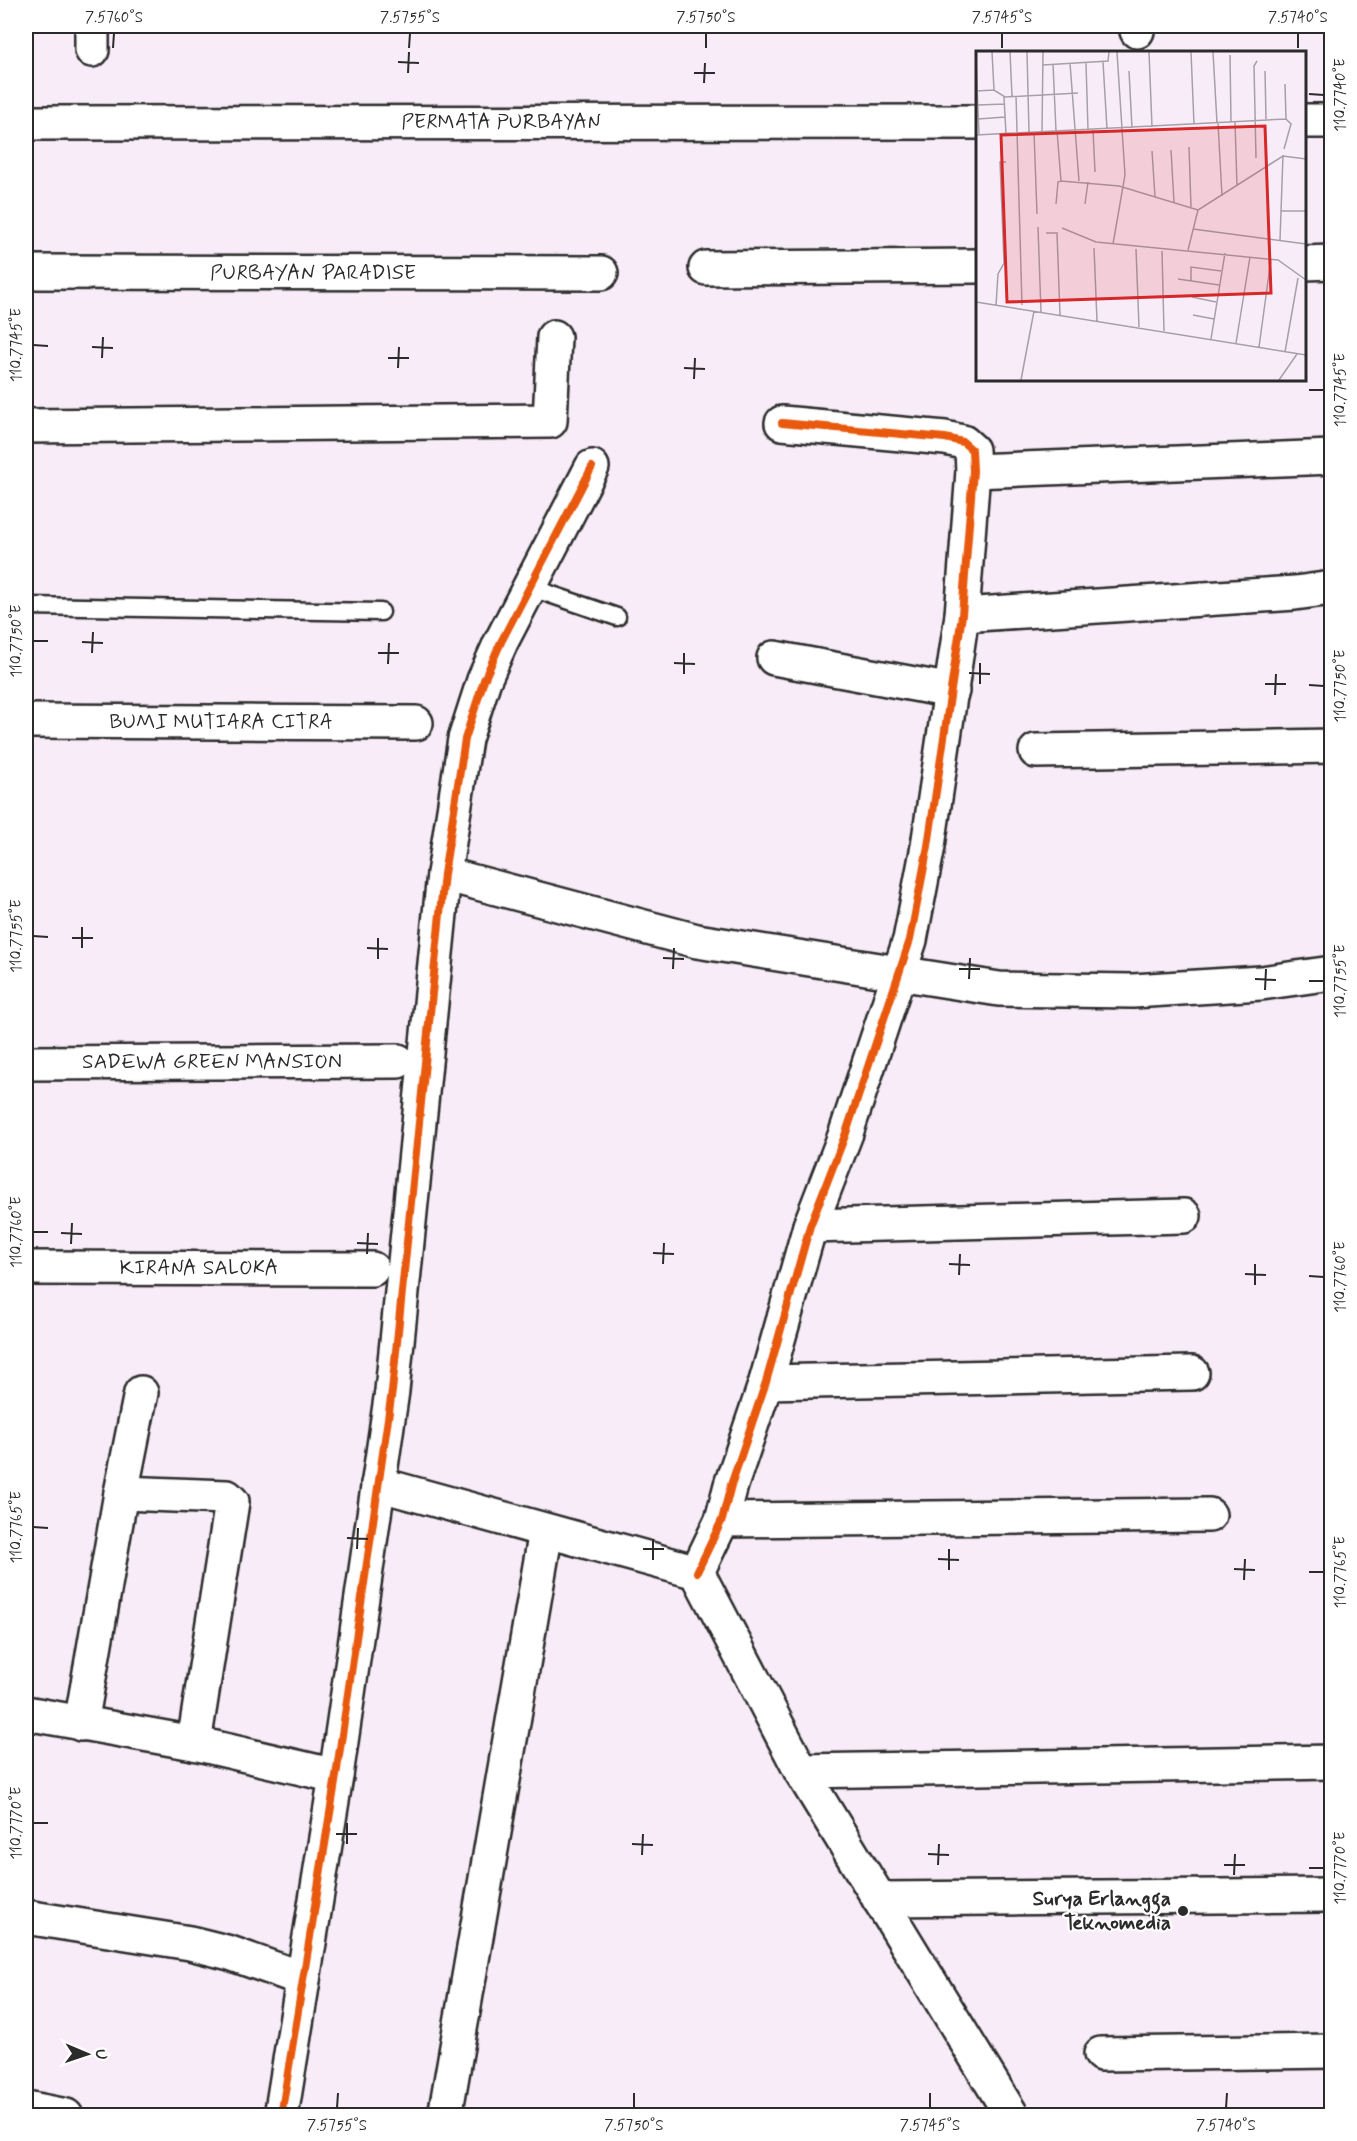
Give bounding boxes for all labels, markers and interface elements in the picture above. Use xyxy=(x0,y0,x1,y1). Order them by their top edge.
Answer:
text: 7.5760°S xyxy=(85,8,143,28)
text: 7.5755°S xyxy=(380,8,440,28)
text: 7.5750°S xyxy=(676,8,736,28)
text: 7.5745°S xyxy=(972,8,1032,28)
text: 7.5740°S xyxy=(1268,8,1328,28)
inset map xyxy=(976,51,1306,381)
text: 110.7740°E xyxy=(1331,58,1351,132)
street label: PERMATA PURBAYAN xyxy=(401,108,601,136)
street label: PURBAYAN PARADISE xyxy=(210,259,416,287)
text: 110.7745°E xyxy=(7,308,27,382)
text: 110.7745°E xyxy=(1331,353,1351,427)
text: 110.7750°E xyxy=(7,604,27,677)
text: 110.7750°E xyxy=(1331,649,1351,722)
street label: BUMI MUTIARA CITRA xyxy=(109,708,333,736)
text: 110.7755°E xyxy=(7,899,27,973)
text: 110.7755°E xyxy=(1331,944,1351,1018)
street label: SADEWA GREEN MANSION xyxy=(82,1048,342,1076)
text: 110.7760°E xyxy=(7,1196,27,1268)
text: 110.7760°E xyxy=(1331,1241,1351,1313)
street label: KIRANA SALOKA xyxy=(119,1254,279,1282)
text: 110.7765°E xyxy=(7,1491,27,1563)
text: 110.7765°E xyxy=(1331,1536,1351,1608)
text: 110.7770°E xyxy=(7,1786,27,1859)
text: 110.7770°E xyxy=(1331,1831,1351,1904)
place label: Surya Erlangga Teknomedia xyxy=(1032,1885,1171,1937)
marker: Surya Erlangga Teknomedia xyxy=(1176,1904,1190,1918)
north arrow xyxy=(57,2024,117,2084)
text: U xyxy=(90,2049,111,2060)
text: 7.5755°S xyxy=(307,2116,367,2136)
text: 7.5750°S xyxy=(604,2116,664,2136)
text: 7.5745°S xyxy=(900,2116,960,2136)
text: 7.5740°S xyxy=(1196,2116,1256,2136)

